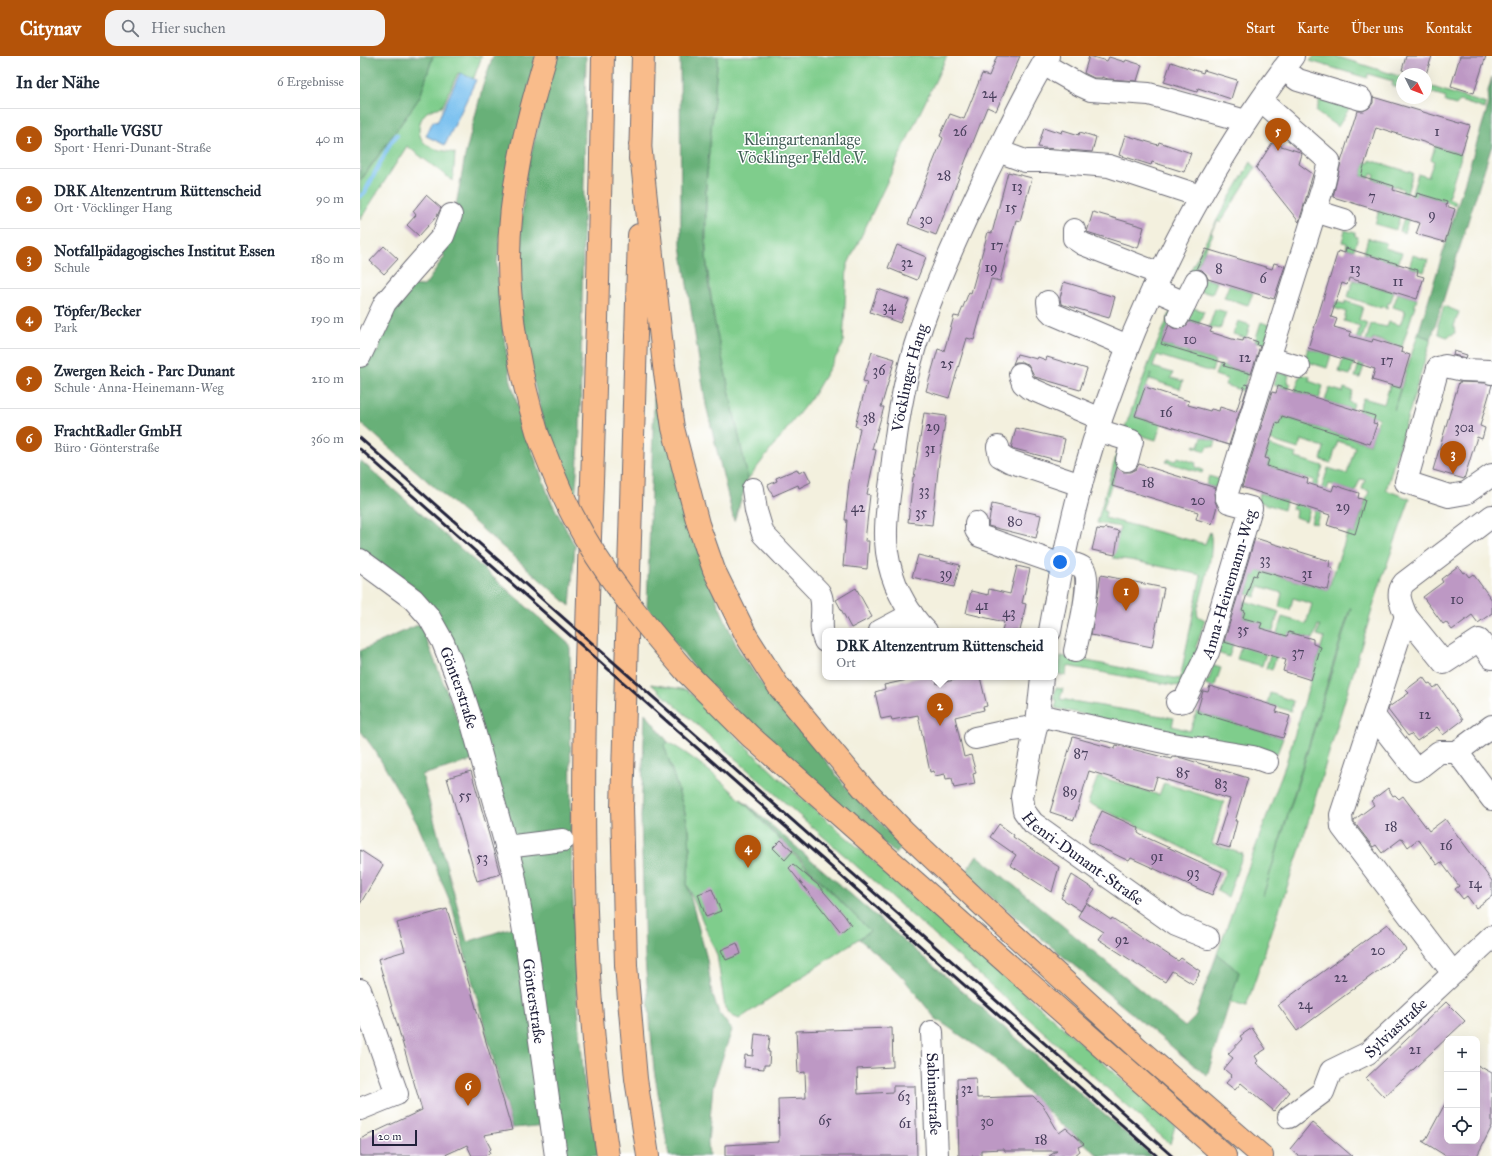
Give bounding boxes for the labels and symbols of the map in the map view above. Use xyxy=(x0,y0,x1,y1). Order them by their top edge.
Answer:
north arrow xyxy=(1396,68,1432,104)
house number: 24 xyxy=(982,85,998,102)
pin: 5 xyxy=(1265,118,1291,151)
house number: 26 xyxy=(953,123,968,140)
house number: 1 xyxy=(1434,123,1440,140)
park label: Kleingartenanlage Vöcklinger Feld e.V. xyxy=(737,130,866,168)
house number: 28 xyxy=(937,167,951,184)
house number: 13 xyxy=(1011,178,1023,195)
house number: 7 xyxy=(1368,188,1376,205)
house number: 15 xyxy=(1005,199,1017,216)
house number: 9 xyxy=(1428,206,1436,223)
house number: 30 xyxy=(919,211,933,228)
house number: 17 xyxy=(990,237,1004,254)
house number: 32 xyxy=(901,254,913,271)
house number: 19 xyxy=(985,259,997,276)
house number: 8 xyxy=(1215,260,1223,277)
house number: 13 xyxy=(1349,260,1361,277)
house number: 6 xyxy=(1259,270,1267,287)
house number: 11 xyxy=(1392,273,1404,290)
house number: 34 xyxy=(882,298,897,315)
street label: Vöcklinger Hang xyxy=(887,320,932,434)
house number: 10 xyxy=(1183,331,1197,348)
house number: 12 xyxy=(1239,349,1251,366)
house number: 17 xyxy=(1380,352,1394,369)
house number: 25 xyxy=(940,355,954,372)
house number: 36 xyxy=(873,362,886,379)
house number: 16 xyxy=(1160,404,1173,421)
house number: 38 xyxy=(862,409,876,426)
house number: 29 xyxy=(926,418,940,435)
house number: 30a xyxy=(1454,419,1474,436)
house number: 31 xyxy=(924,440,936,457)
pin: 3 xyxy=(1440,441,1466,474)
house number: 18 xyxy=(1142,474,1154,491)
house number: 33 xyxy=(918,482,930,499)
house number: 20 xyxy=(1190,492,1206,509)
house number: 29 xyxy=(1336,498,1350,515)
house number: 42 xyxy=(851,499,865,516)
house number: 35 xyxy=(915,504,928,521)
street label: Anna-Heinemann-Weg xyxy=(1196,506,1261,662)
house number: 80 xyxy=(1007,513,1023,530)
house number: 33 xyxy=(1259,551,1271,568)
your location xyxy=(1050,552,1070,572)
house number: 39 xyxy=(939,565,953,582)
house number: 31 xyxy=(1301,565,1313,582)
pin: 1 xyxy=(1113,578,1139,611)
house number: 10 xyxy=(1450,591,1464,608)
house number: 41 xyxy=(975,597,989,614)
house number: 43 xyxy=(1002,604,1016,621)
house number: 35 xyxy=(1237,621,1250,638)
street label: Gönterstraße xyxy=(436,644,483,731)
house number: 37 xyxy=(1291,644,1305,661)
pin: 2 xyxy=(927,693,953,726)
house number: 12 xyxy=(1419,706,1431,723)
house number: 87 xyxy=(1074,745,1088,762)
house number: 85 xyxy=(1176,764,1190,781)
house number: 83 xyxy=(1214,775,1228,792)
house number: 89 xyxy=(1063,783,1077,800)
house number: 55 xyxy=(458,787,472,804)
street label: Henri-Dunant-Straße xyxy=(1018,808,1148,909)
house number: 18 xyxy=(1385,818,1397,835)
pin: 4 xyxy=(735,835,761,868)
house number: 16 xyxy=(1440,837,1453,854)
house number: 91 xyxy=(1151,848,1164,865)
house number: 53 xyxy=(476,849,488,866)
house number: 93 xyxy=(1186,864,1200,881)
house number: 14 xyxy=(1468,875,1483,892)
house number: 92 xyxy=(1115,931,1129,948)
house number: 20 xyxy=(1370,942,1386,959)
street label: Gönterstraße xyxy=(519,957,550,1045)
house number: 22 xyxy=(1334,969,1348,986)
street label: Sylviastraße xyxy=(1360,994,1431,1061)
house number: 24 xyxy=(1298,996,1314,1013)
house number: 21 xyxy=(1409,1041,1422,1058)
street label: Sabinastraße xyxy=(923,1052,946,1136)
pin: 6 xyxy=(455,1073,481,1106)
house number: 32 xyxy=(961,1080,973,1097)
house number: 63 xyxy=(898,1088,910,1105)
house number: 65 xyxy=(818,1112,832,1129)
house number: 30 xyxy=(980,1113,994,1130)
house number: 61 xyxy=(899,1115,912,1132)
scale bar xyxy=(372,1128,417,1147)
house number: 18 xyxy=(1035,1131,1047,1148)

